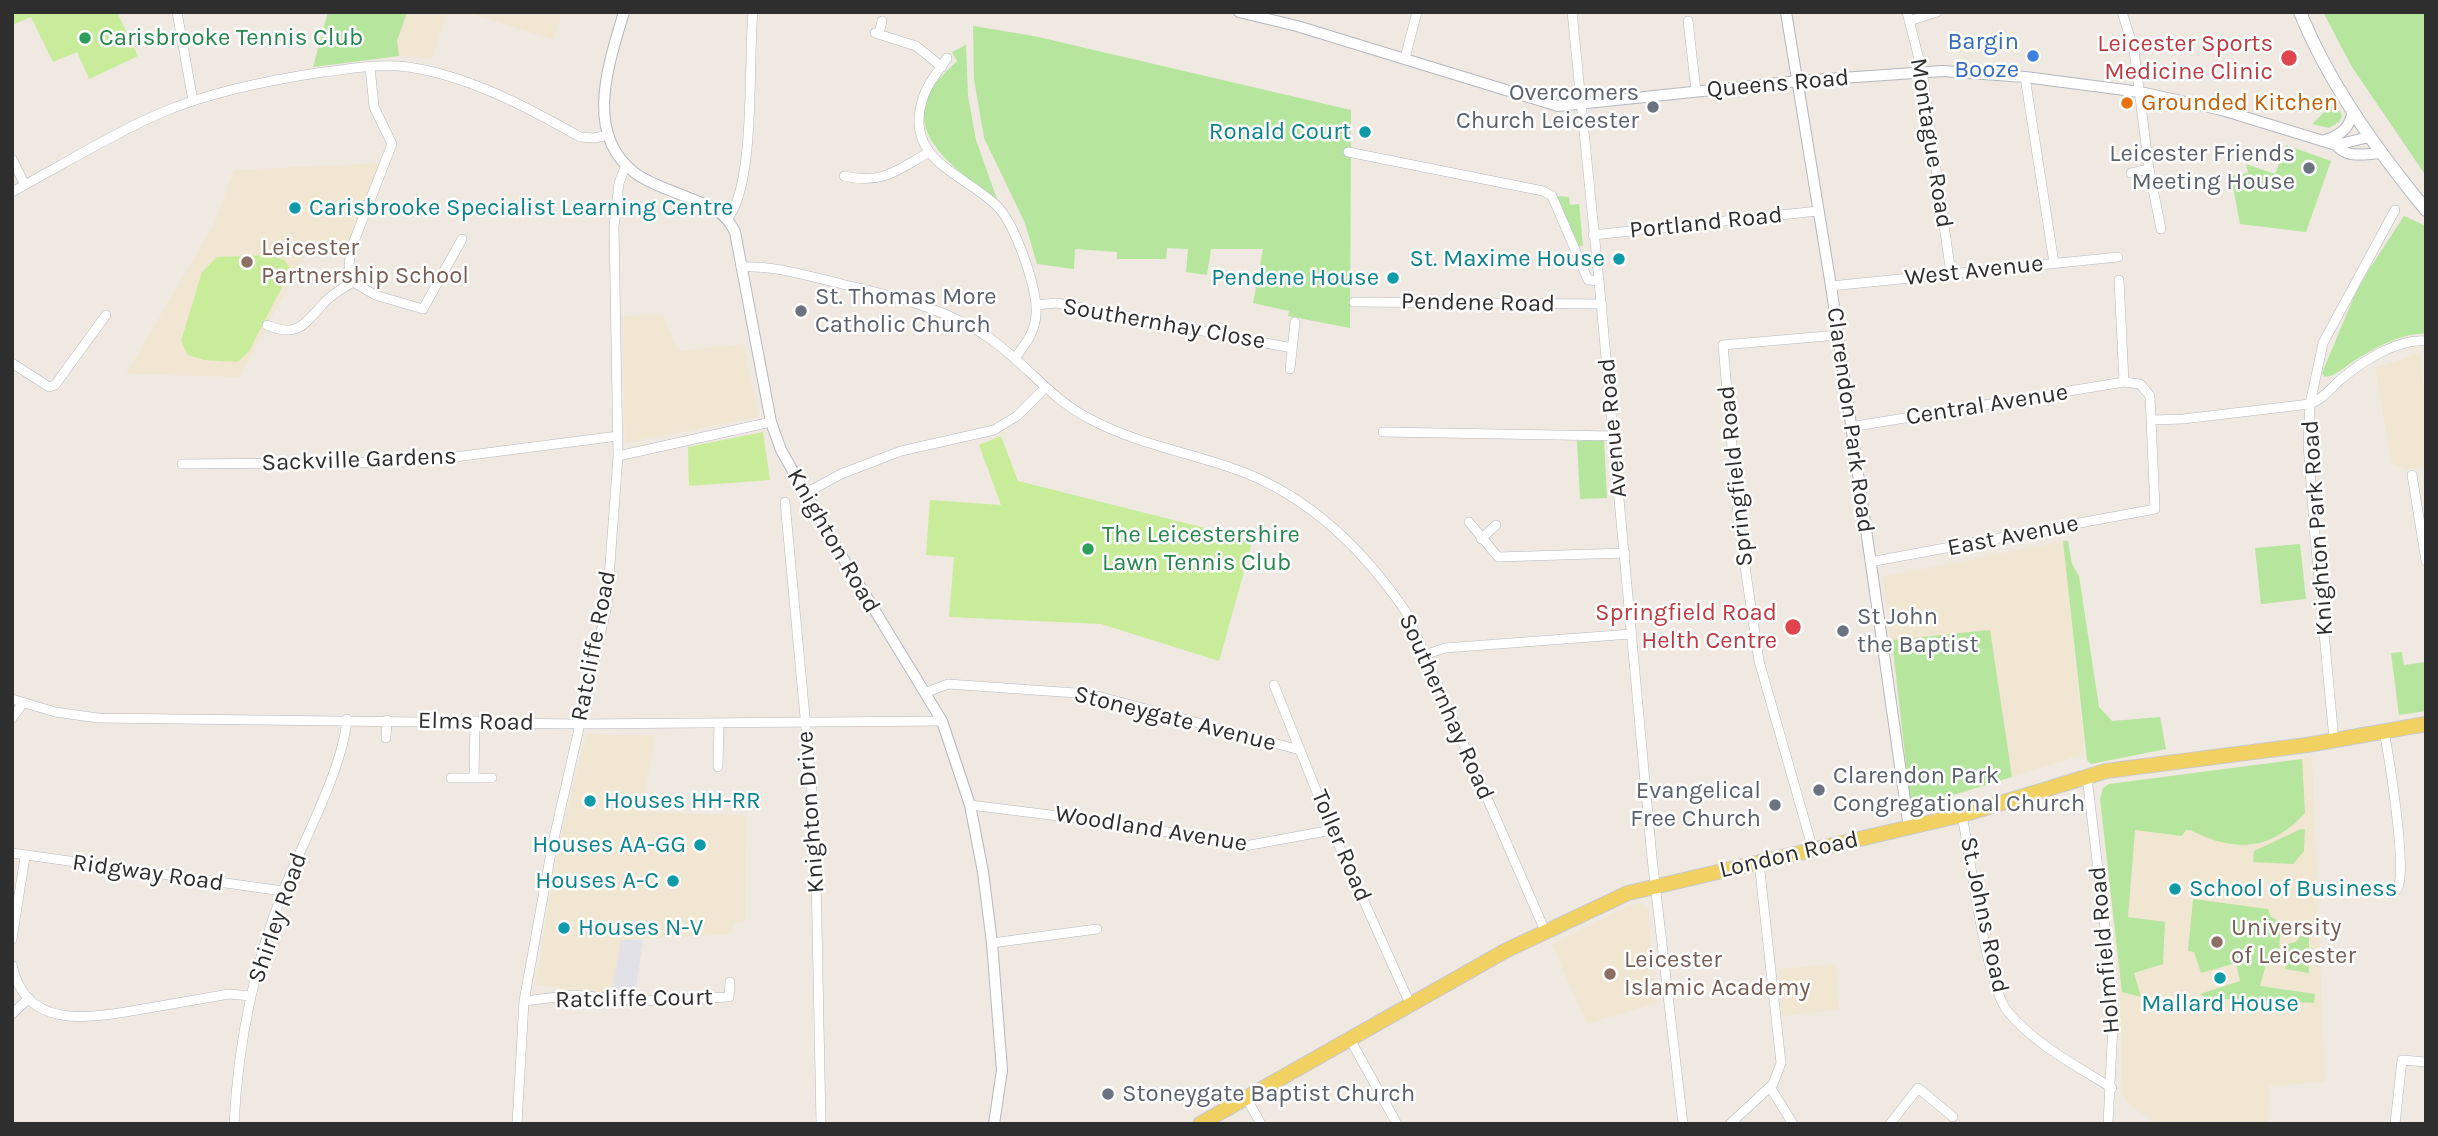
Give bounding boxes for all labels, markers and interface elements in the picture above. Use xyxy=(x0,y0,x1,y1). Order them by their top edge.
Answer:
place label: Carisbrooke Tennis Club xyxy=(99,24,363,52)
place label: Bargin Booze xyxy=(1947,28,2019,84)
marker: Carisbrooke Tennis Club xyxy=(77,30,93,46)
place label: Leicester Sports Medicine Clinic xyxy=(2097,30,2273,86)
marker: Bargin Booze xyxy=(2025,48,2041,64)
marker: Leicester Sports Medicine Clinic xyxy=(2279,48,2299,68)
street label: Montague Road xyxy=(1903,56,1959,230)
street label: Queens Road xyxy=(1706,63,1850,105)
place label: Overcomers Church Leicester xyxy=(1456,79,1639,135)
place label: Grounded Kitchen xyxy=(2141,89,2338,117)
marker: Grounded Kitchen xyxy=(2119,95,2135,111)
marker: Overcomers Church Leicester xyxy=(1645,99,1661,115)
place label: Ronald Court xyxy=(1209,118,1351,146)
marker: Ronald Court xyxy=(1357,124,1373,140)
place label: Leicester Friends Meeting House xyxy=(2109,140,2295,196)
marker: Leicester Friends Meeting House xyxy=(2301,160,2317,176)
place label: Carisbrooke Specialist Learning Centre xyxy=(309,194,733,222)
marker: Carisbrooke Specialist Learning Centre xyxy=(287,200,303,216)
street label: Portland Road xyxy=(1628,201,1784,245)
place label: Leicester Partnership School xyxy=(261,234,469,290)
place label: St. Maxime House xyxy=(1409,245,1605,273)
street label: West Avenue xyxy=(1903,249,2045,293)
marker: St. Maxime House xyxy=(1611,251,1627,267)
marker: Leicester Partnership School xyxy=(239,254,255,270)
place label: Pendene House xyxy=(1211,264,1379,292)
marker: Pendene House xyxy=(1385,270,1401,286)
place label: St. Thomas More Catholic Church xyxy=(815,283,997,339)
street label: Pendene Road xyxy=(1401,287,1555,319)
street label: Southernhay Close xyxy=(1060,292,1268,356)
marker: St. Thomas More Catholic Church xyxy=(793,303,809,319)
street label: Clarendon Park Road xyxy=(1820,305,1880,535)
street label: Avenue Road xyxy=(1593,357,1633,499)
street label: Central Avenue xyxy=(1904,378,2070,432)
street label: Springfield Road xyxy=(1712,384,1760,568)
street label: Knighton Park Road xyxy=(2296,419,2340,637)
street label: Sackville Gardens xyxy=(261,442,457,478)
street label: Knighton Road xyxy=(780,464,886,618)
street label: East Avenue xyxy=(1945,509,2081,563)
place label: The Leicestershire Lawn Tennis Club xyxy=(1102,521,1300,577)
marker: The Leicestershire Lawn Tennis Club xyxy=(1080,541,1096,557)
street label: Ratcliffe Road xyxy=(565,568,623,724)
place label: Springfield Road Helth Centre xyxy=(1595,599,1777,655)
place label: St John the Baptist xyxy=(1857,603,1978,659)
street label: Southernhay Road xyxy=(1392,609,1500,805)
marker: Springfield Road Helth Centre xyxy=(1783,617,1803,637)
marker: St John the Baptist xyxy=(1835,623,1851,639)
street label: Stoneygate Avenue xyxy=(1071,680,1279,758)
street label: Elms Road xyxy=(418,707,534,737)
street label: Knighton Drive xyxy=(791,730,831,894)
place label: Clarendon Park Congregational Church xyxy=(1833,762,2085,818)
place label: Evangelical Free Church xyxy=(1630,777,1761,833)
marker: Clarendon Park Congregational Church xyxy=(1811,782,1827,798)
street label: Toller Road xyxy=(1305,786,1377,906)
place label: Houses HH-RR xyxy=(604,787,761,815)
marker: Houses HH-RR xyxy=(582,793,598,809)
marker: Evangelical Free Church xyxy=(1767,797,1783,813)
street label: Woodland Avenue xyxy=(1053,800,1249,858)
street label: London Road xyxy=(1717,825,1861,885)
place label: Houses AA-GG xyxy=(532,831,686,859)
street label: St. Johns Road xyxy=(1953,834,2015,996)
marker: Houses AA-GG xyxy=(692,837,708,853)
street label: Ridgway Road xyxy=(71,848,225,898)
street label: Shirley Road xyxy=(242,849,314,987)
street label: Holmfield Road xyxy=(2083,865,2127,1035)
place label: Houses A-C xyxy=(535,867,659,895)
marker: Houses A-C xyxy=(665,873,681,889)
place label: School of Business xyxy=(2189,875,2397,903)
marker: School of Business xyxy=(2167,881,2183,897)
place label: Houses N-V xyxy=(578,914,703,942)
place label: University of Leicester xyxy=(2231,914,2356,970)
marker: Houses N-V xyxy=(556,920,572,936)
marker: University of Leicester xyxy=(2209,934,2225,950)
place label: Leicester Islamic Academy xyxy=(1624,946,1811,1002)
marker: Leicester Islamic Academy xyxy=(1602,966,1618,982)
marker: Mallard House xyxy=(2212,970,2228,986)
street label: Ratcliffe Court xyxy=(555,983,713,1015)
place label: Mallard House xyxy=(2141,990,2299,1018)
place label: Stoneygate Baptist Church xyxy=(1122,1080,1415,1108)
marker: Stoneygate Baptist Church xyxy=(1100,1086,1116,1102)

